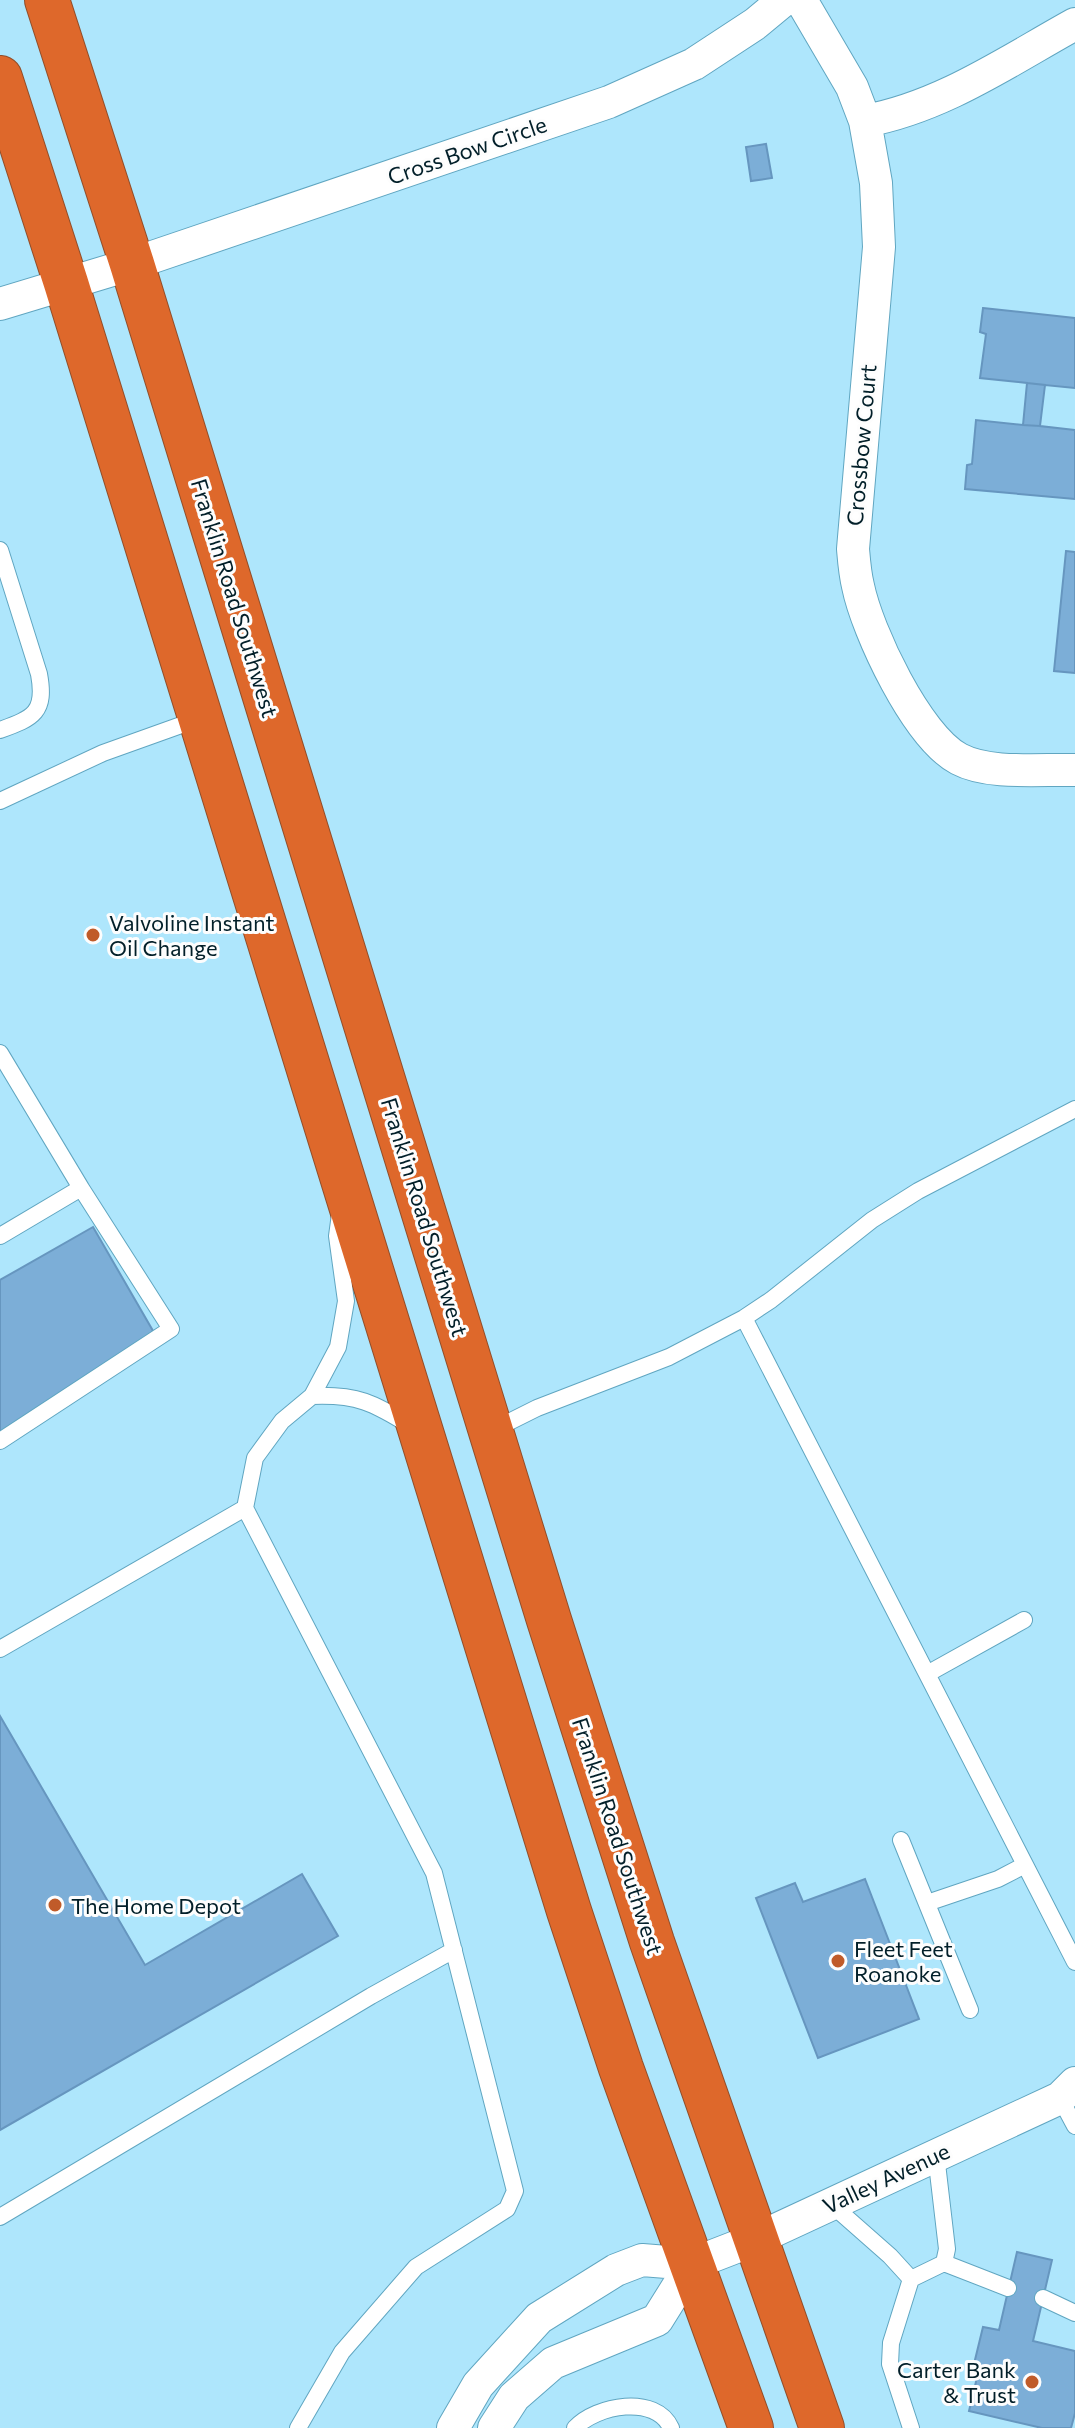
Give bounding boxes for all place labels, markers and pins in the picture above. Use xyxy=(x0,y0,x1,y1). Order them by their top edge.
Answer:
place label: Valvoline Instant Oil Change xyxy=(109,909,275,961)
marker: Valvoline Instant Oil Change xyxy=(84,926,102,944)
place label: The Home Depot xyxy=(71,1892,241,1919)
marker: The Home Depot xyxy=(46,1896,64,1914)
place label: Fleet Feet Roanoke xyxy=(854,1935,953,1987)
marker: Fleet Feet Roanoke xyxy=(829,1952,847,1970)
place label: Carter Bank & Trust xyxy=(897,2356,1016,2408)
marker: Carter Bank & Trust xyxy=(1023,2373,1041,2391)

